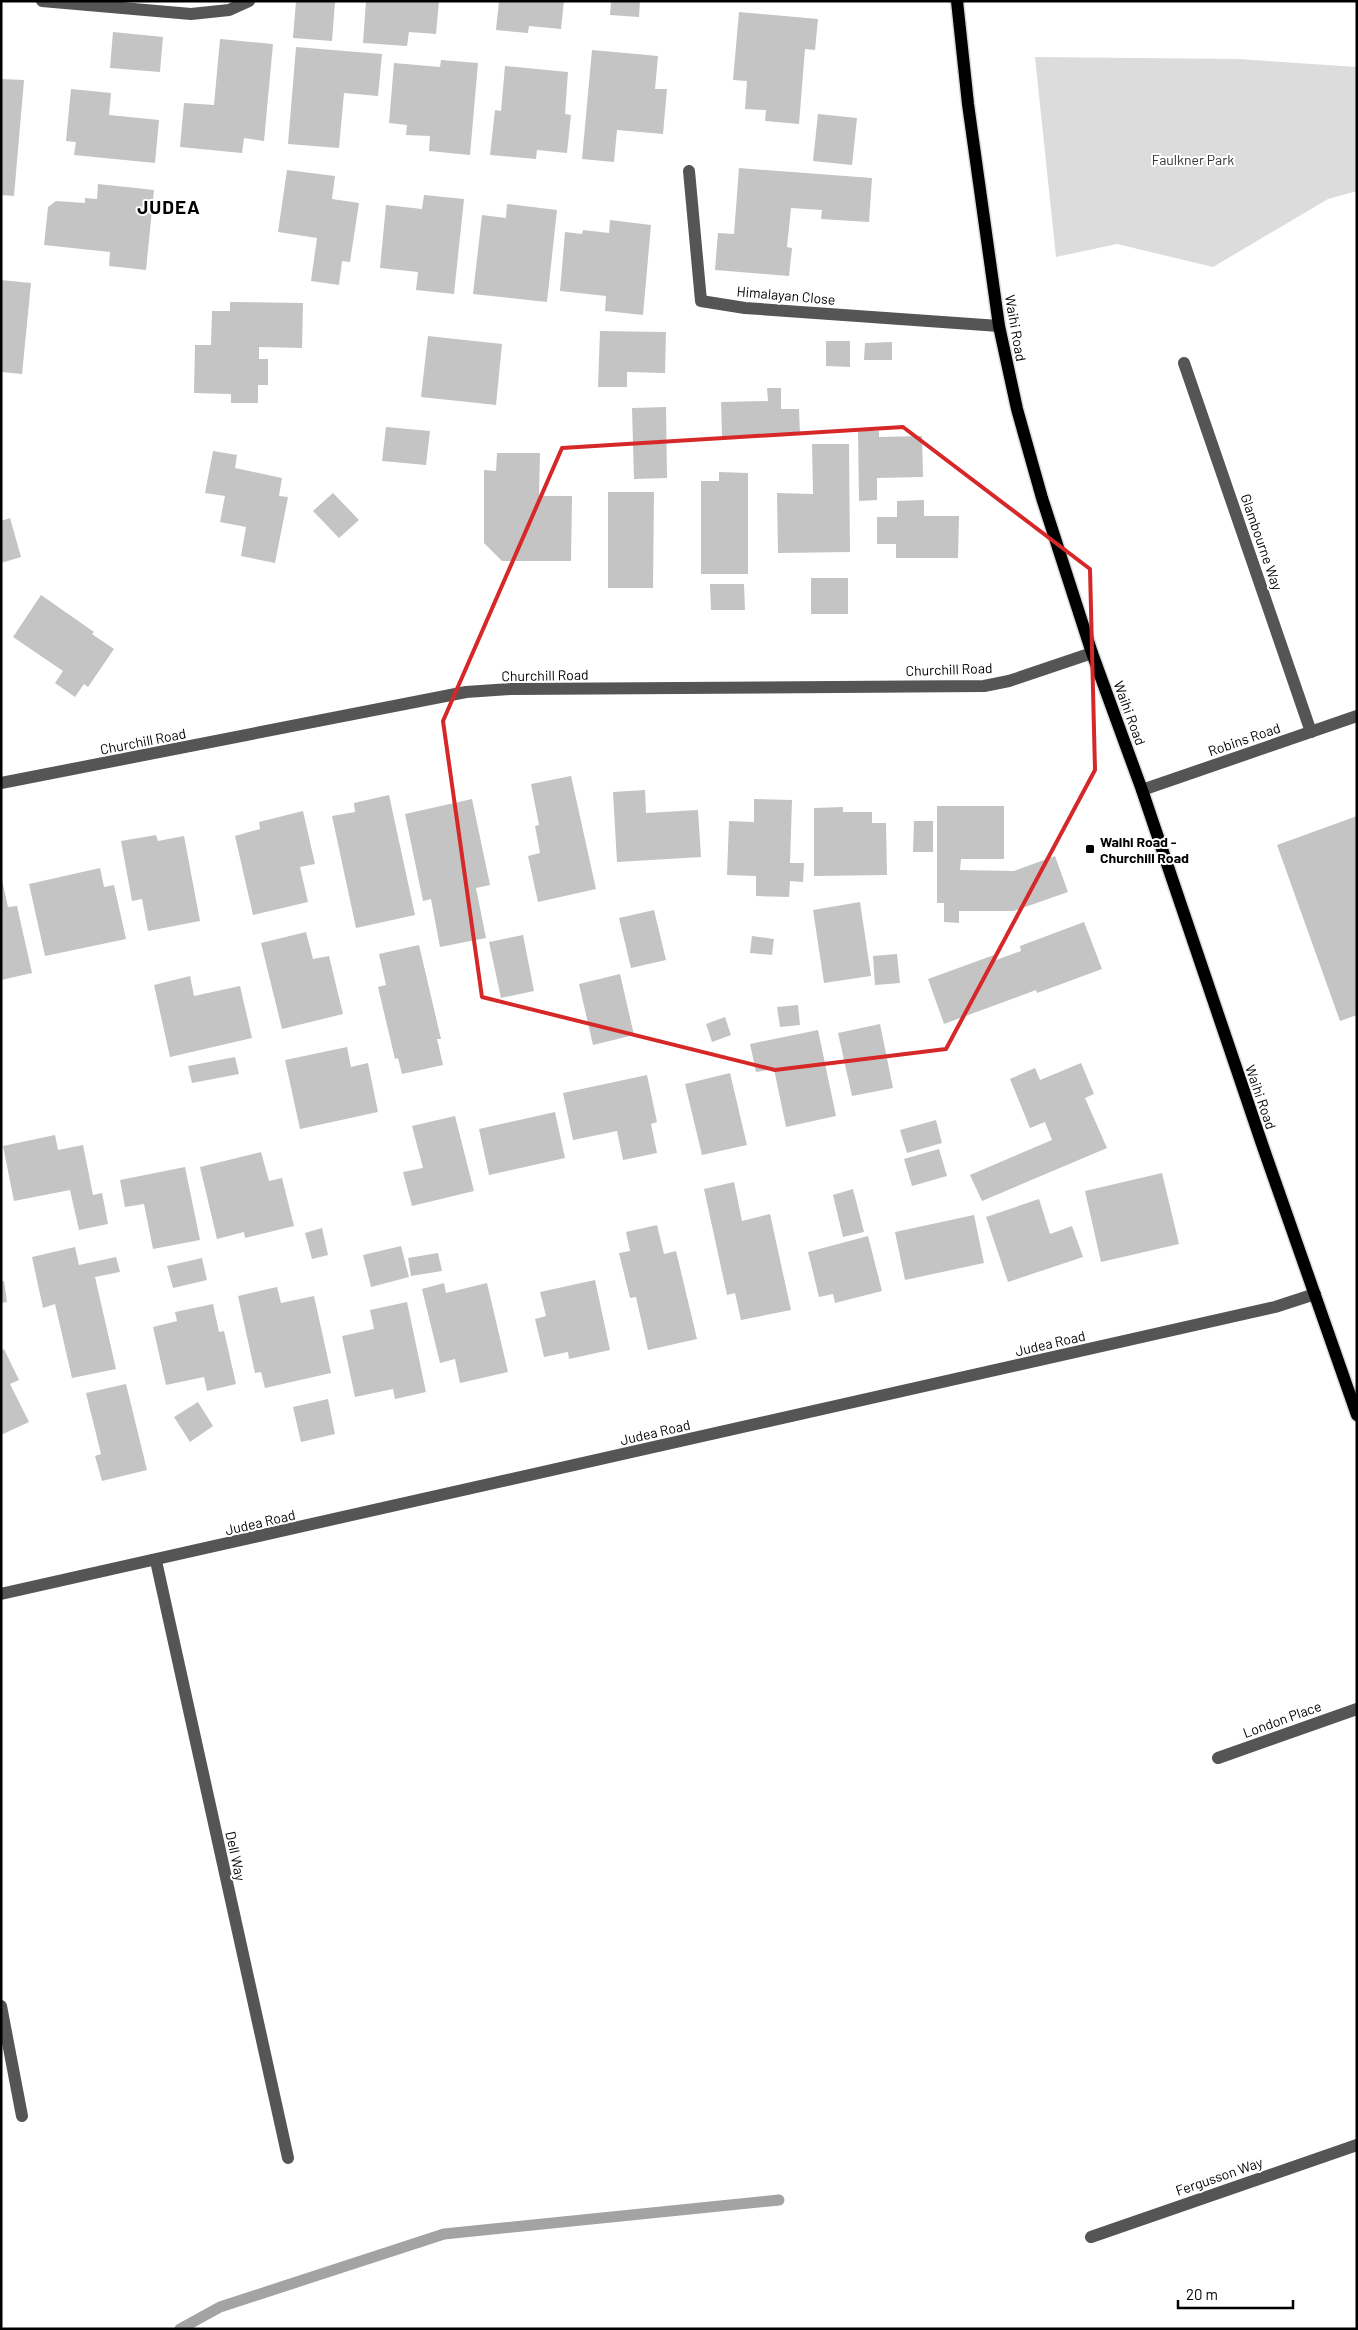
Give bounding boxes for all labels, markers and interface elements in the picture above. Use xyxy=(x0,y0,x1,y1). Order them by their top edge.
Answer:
park label: Faulkner Park xyxy=(1152,151,1234,168)
district label: JUDEA xyxy=(137,195,201,218)
street label: Himalayan Close xyxy=(736,282,836,308)
street label: Waihi Road xyxy=(1002,293,1030,363)
street label: Glambourne Way xyxy=(1237,491,1287,593)
street label: Churchill Road xyxy=(905,659,993,679)
street label: Churchill Road xyxy=(501,666,589,684)
street label: Waihi Road xyxy=(1111,679,1149,747)
street label: Robins Road xyxy=(1206,719,1282,759)
street label: Churchill Road xyxy=(99,724,187,758)
place label: Waihi Road - Churchill Road xyxy=(1100,833,1189,866)
marker: Waihi Road - Churchill Road xyxy=(1084,843,1096,855)
street label: Waihi Road xyxy=(1242,1062,1280,1132)
street label: Judea Road xyxy=(1013,1327,1087,1359)
street label: Judea Road xyxy=(618,1416,692,1448)
street label: Judea Road xyxy=(223,1506,297,1538)
street label: London Place xyxy=(1241,1697,1323,1741)
street label: Dell Way xyxy=(222,1830,250,1883)
street label: Fergusson Way xyxy=(1173,2153,1265,2199)
scale bar xyxy=(1178,2278,1293,2310)
text: 20 m xyxy=(1186,2285,1218,2303)

